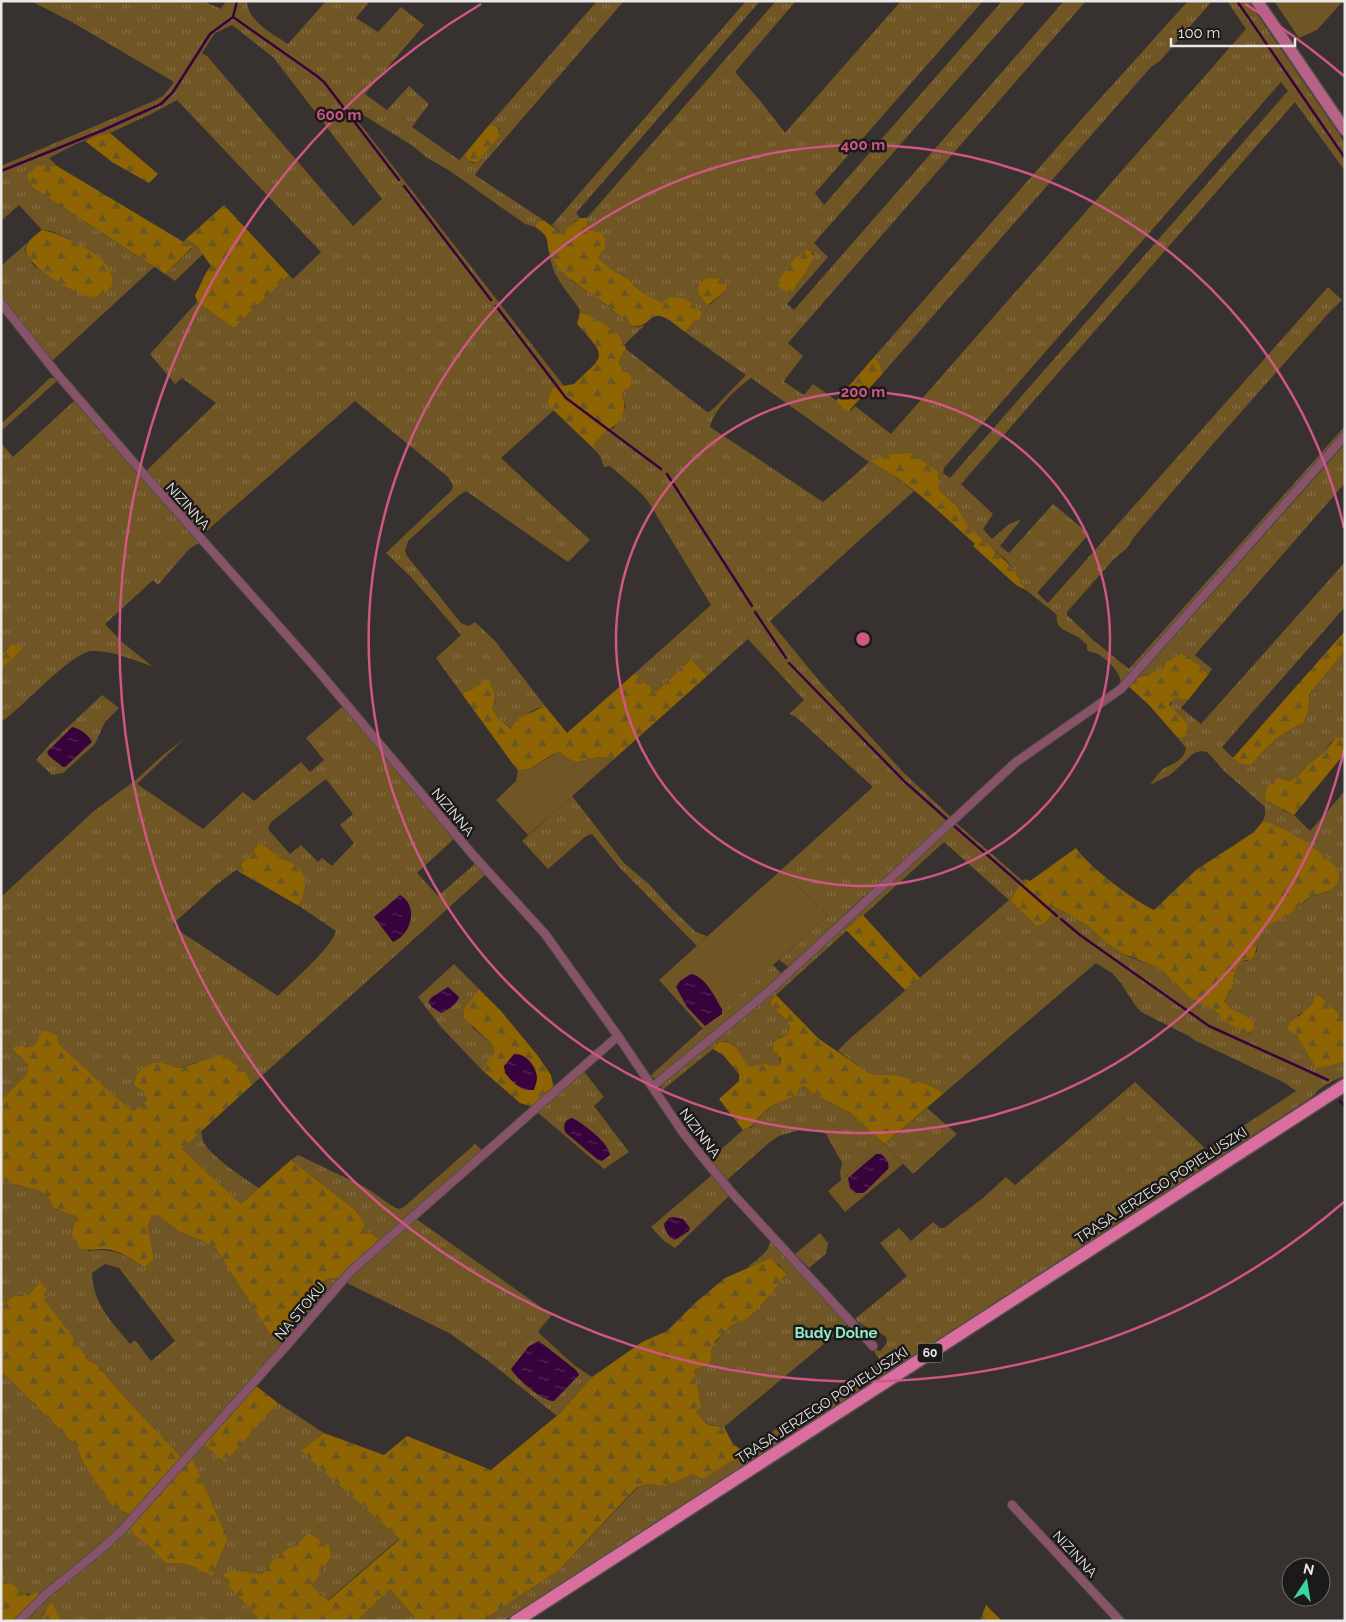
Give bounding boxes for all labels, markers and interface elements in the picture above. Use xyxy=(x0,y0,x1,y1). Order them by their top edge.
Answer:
scale bar xyxy=(1171,15,1295,47)
text: 100 m xyxy=(1178,24,1220,42)
text: 600 m xyxy=(316,106,362,124)
text: 400 m xyxy=(841,136,885,154)
text: 200 m xyxy=(841,383,885,401)
street label: NIZINNA xyxy=(163,479,214,533)
centre of rings xyxy=(854,630,872,648)
street label: NIZINNA xyxy=(428,785,478,840)
street label: NIZINNA xyxy=(676,1105,724,1161)
street label: TRASA JERZEGO POPIEŁUSZKI xyxy=(1072,1123,1250,1247)
street label: NA STOKU xyxy=(271,1279,329,1343)
district label: Budy Dolne xyxy=(794,1324,878,1342)
street label: TRASA JERZEGO POPIEŁUSZKI xyxy=(733,1343,911,1467)
road number: 60 xyxy=(918,1344,942,1362)
street label: NIZINNA xyxy=(1049,1527,1101,1581)
north arrow xyxy=(1281,1557,1331,1607)
text: N xyxy=(1302,1560,1316,1578)

